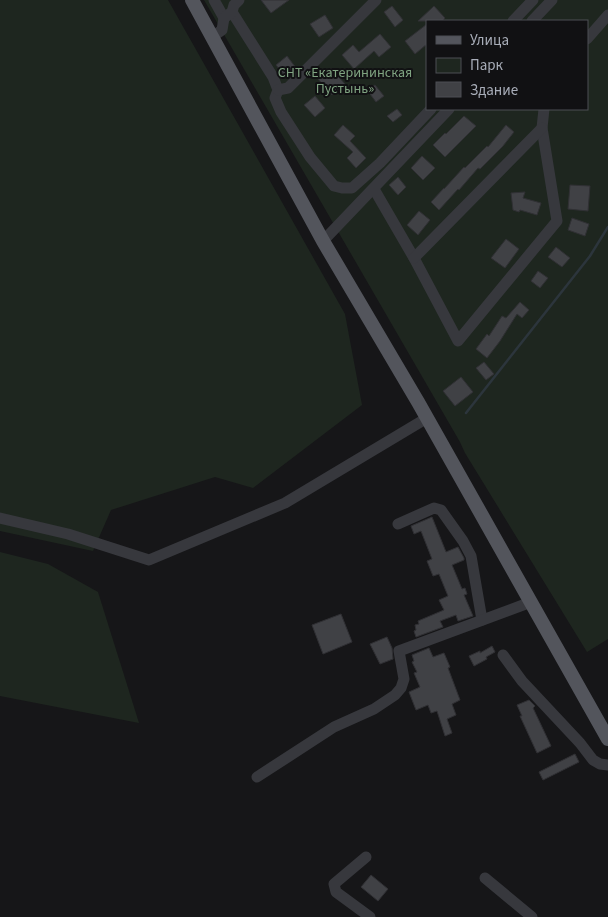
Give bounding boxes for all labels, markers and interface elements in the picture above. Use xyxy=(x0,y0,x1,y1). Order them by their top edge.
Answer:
legend xyxy=(426,20,588,110)
text: Улица xyxy=(470,30,509,51)
text: Парк xyxy=(470,55,504,76)
park label: СНТ «Екатерининская Пустынь» xyxy=(278,63,412,99)
text: Здание xyxy=(470,80,518,101)

